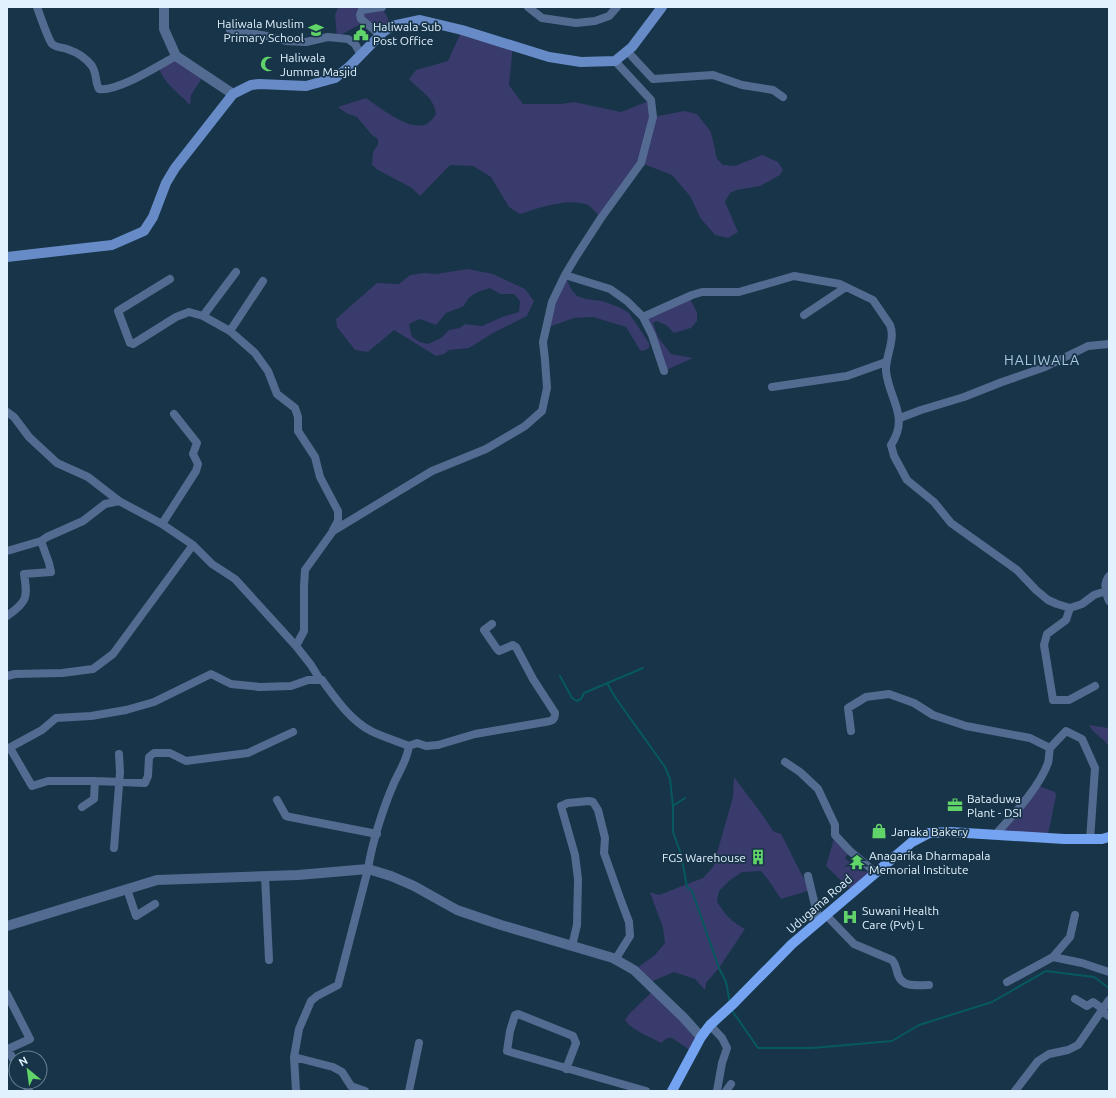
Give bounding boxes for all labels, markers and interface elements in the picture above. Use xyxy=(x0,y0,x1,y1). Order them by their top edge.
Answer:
place label: Haliwala Muslim Primary School xyxy=(217,17,304,44)
place label: Haliwala Sub Post Office xyxy=(373,20,441,47)
school or university icon: Haliwala Muslim Primary School xyxy=(307,21,325,39)
public building icon: Haliwala Sub Post Office xyxy=(352,24,370,42)
place label: Haliwala Jumma Masjid xyxy=(280,51,357,78)
mosque icon: Haliwala Jumma Masjid xyxy=(259,55,277,73)
district label: HALIWALA xyxy=(1004,352,1080,368)
place label: Bataduwa Plant - DSI xyxy=(967,792,1022,819)
office icon: Bataduwa Plant - DSI xyxy=(946,796,964,814)
shop icon: Janaka Bakery xyxy=(870,822,888,840)
place label: Janaka Bakery xyxy=(891,825,968,838)
building icon: FGS Warehouse xyxy=(749,848,767,866)
place label: Anagarika Dharmapala Memorial Institute xyxy=(869,849,990,876)
place label: FGS Warehouse xyxy=(662,851,746,864)
temple icon: Anagarika Dharmapala Memorial Institute xyxy=(848,853,866,871)
street label: Udugama Road xyxy=(784,872,854,936)
place label: Suwani Health Care (Pvt) L xyxy=(862,904,939,932)
hospital icon: Suwani Health Care (Pvt) L xyxy=(841,908,859,926)
north arrow xyxy=(8,1050,48,1090)
text: N xyxy=(17,1054,30,1068)

